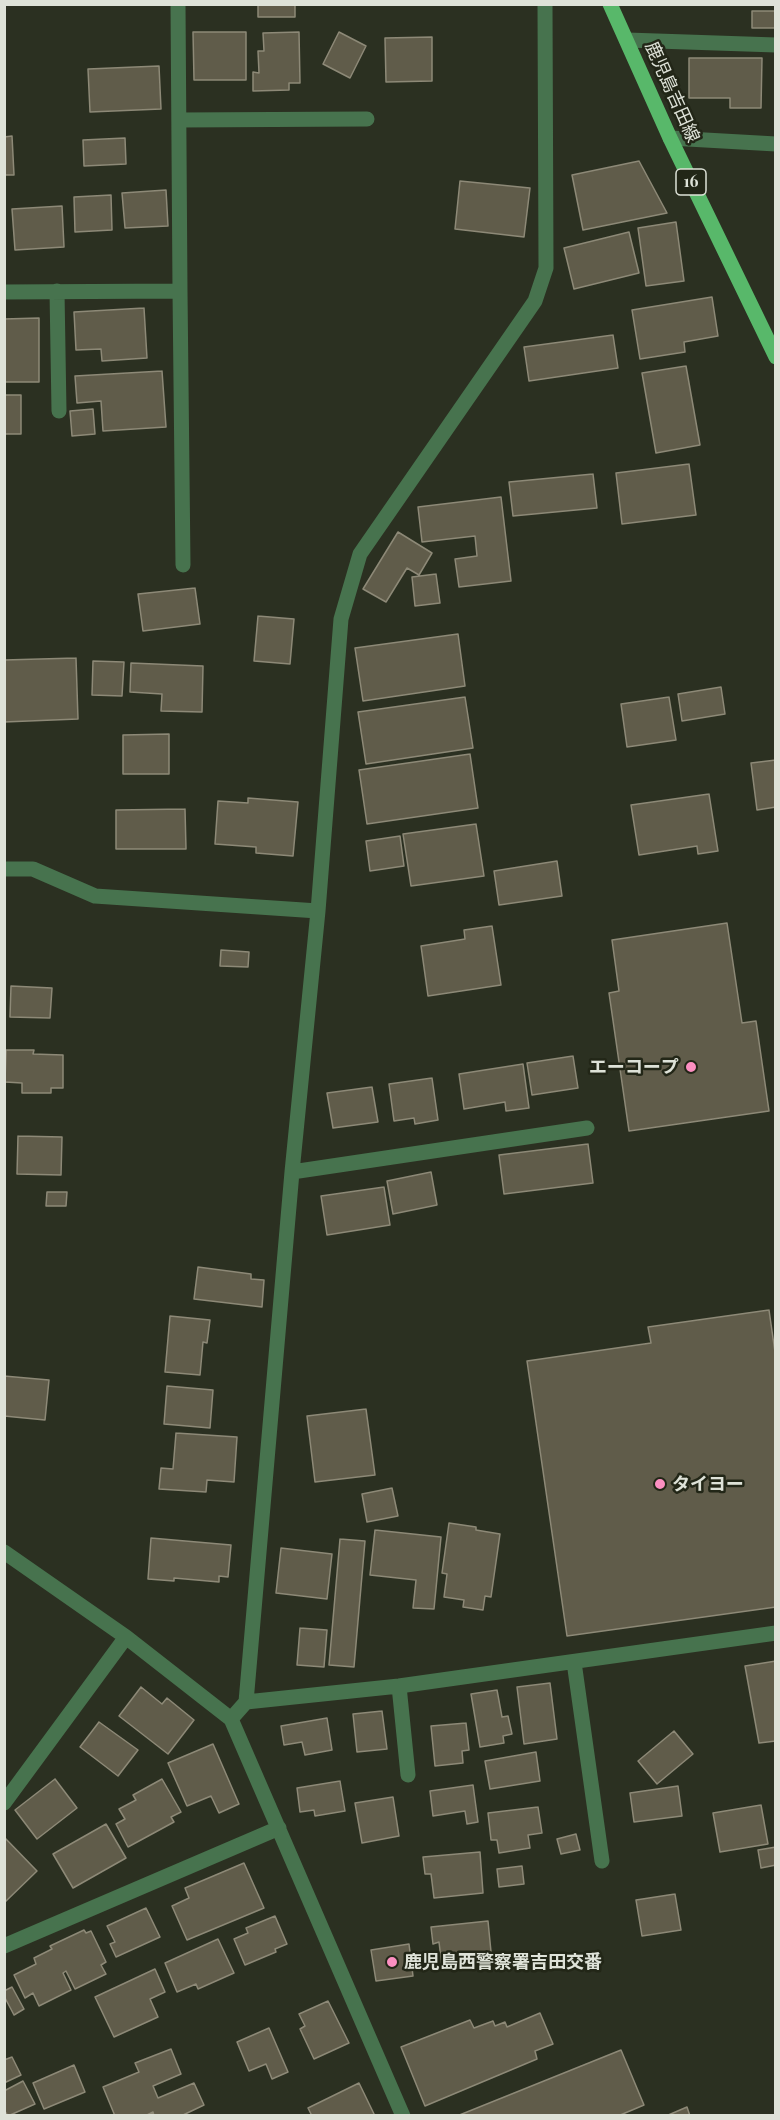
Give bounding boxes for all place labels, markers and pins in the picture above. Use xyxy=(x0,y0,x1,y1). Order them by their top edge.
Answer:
place label: エーコープ xyxy=(589,1056,679,1078)
marker: エーコープ xyxy=(684,1060,698,1074)
place label: タイヨー xyxy=(672,1473,744,1495)
marker: タイヨー xyxy=(653,1477,667,1491)
place label: 鹿児島西警察署吉田交番 xyxy=(404,1951,602,1973)
marker: 鹿児島西警察署吉田交番 xyxy=(385,1955,399,1969)

